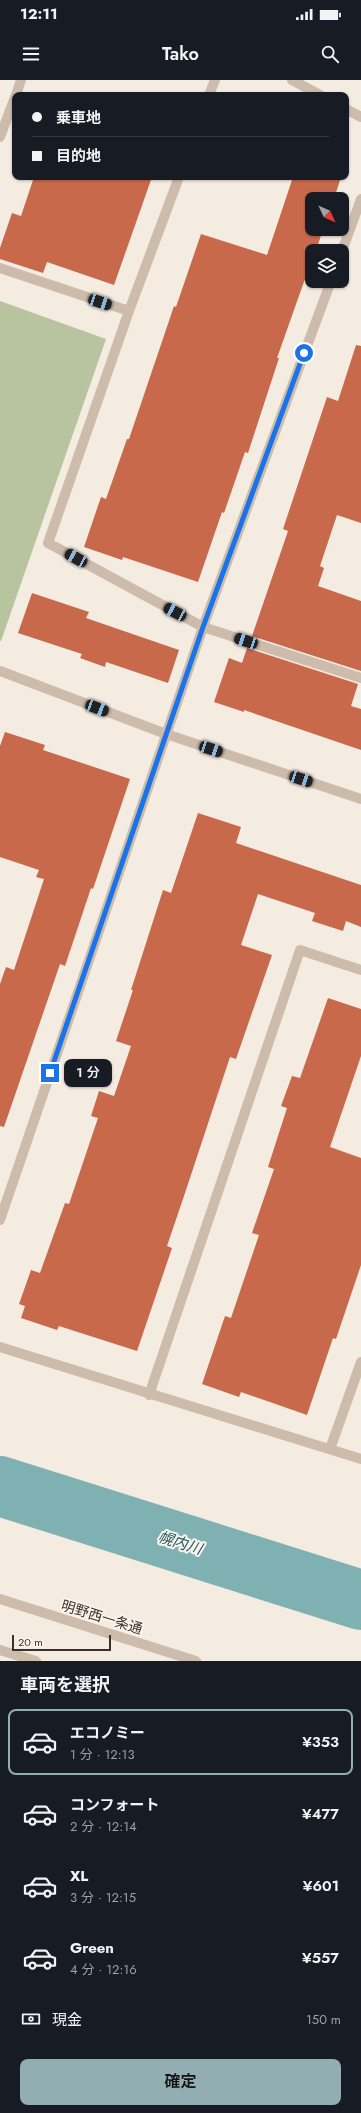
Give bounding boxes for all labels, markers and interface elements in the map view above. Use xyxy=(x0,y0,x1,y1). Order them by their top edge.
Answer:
text: 12:11 xyxy=(20,3,58,25)
text: Tako xyxy=(162,41,199,67)
icon: menu xyxy=(20,43,42,65)
icon: search xyxy=(319,43,341,65)
text: 乗車地 xyxy=(56,107,101,129)
text: 目的地 xyxy=(56,145,101,167)
north arrow xyxy=(305,192,349,236)
map controls xyxy=(305,192,349,288)
button: layers xyxy=(305,244,349,288)
car xyxy=(87,293,113,311)
route start xyxy=(295,344,313,362)
car xyxy=(63,547,89,569)
car xyxy=(162,601,188,623)
car xyxy=(233,632,259,650)
car xyxy=(84,698,110,718)
car xyxy=(198,740,224,758)
car xyxy=(288,770,314,788)
callout: 1 分 xyxy=(64,1059,112,1087)
text: 1 分 xyxy=(76,1063,100,1082)
route end xyxy=(41,1064,59,1082)
water label: 幌内川 xyxy=(155,1526,207,1561)
street label: 明野西一条通 xyxy=(59,1595,145,1639)
scale bar xyxy=(12,1633,111,1652)
text: 20 m xyxy=(18,1634,43,1650)
text: 車両を選択 xyxy=(20,1672,110,1698)
text: エコノミー xyxy=(70,1722,145,1744)
icon: car xyxy=(22,1724,58,1760)
text: ¥353 xyxy=(302,1731,339,1753)
text: 1 分 · 12:13 xyxy=(70,1745,135,1764)
text: コンフォート xyxy=(70,1794,160,1816)
icon: car xyxy=(22,1796,58,1832)
text: ¥477 xyxy=(302,1803,339,1825)
text: 2 分 · 12:14 xyxy=(70,1817,137,1836)
text: XL xyxy=(70,1865,88,1887)
icon: car xyxy=(22,1868,58,1904)
text: ¥601 xyxy=(303,1875,339,1897)
text: 3 分 · 12:15 xyxy=(70,1888,136,1907)
text: Green xyxy=(70,1937,114,1959)
icon: car xyxy=(22,1940,58,1976)
text: ¥557 xyxy=(302,1947,339,1969)
text: 4 分 · 12:16 xyxy=(70,1960,137,1979)
icon: cash xyxy=(20,2008,42,2030)
text: 現金 xyxy=(52,2009,82,2031)
text: 150 m xyxy=(306,2010,341,2029)
button: 確定 xyxy=(20,2059,341,2105)

